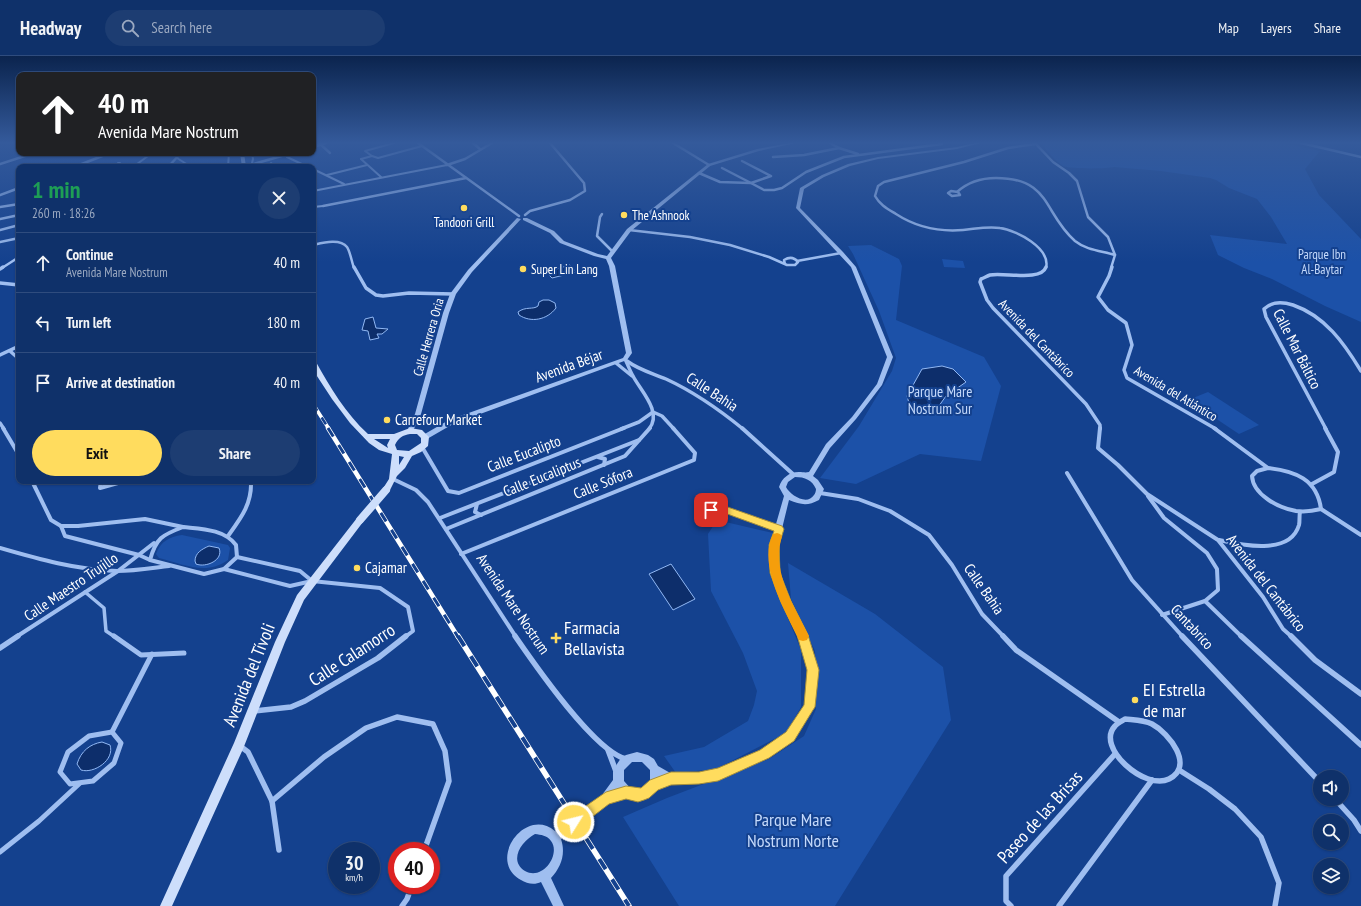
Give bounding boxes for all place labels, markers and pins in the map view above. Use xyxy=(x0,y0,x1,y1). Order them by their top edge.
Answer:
marker: Tandoori Grill xyxy=(459,203,469,213)
place label: The Ashnook xyxy=(632,207,690,224)
marker: The Ashnook xyxy=(619,210,629,220)
place label: Tandoori Grill xyxy=(434,214,494,231)
place label: Super Lin Lang xyxy=(531,261,598,278)
marker: Super Lin Lang xyxy=(518,264,528,274)
place label: Carrefour Market xyxy=(395,410,482,429)
marker: Carrefour Market xyxy=(382,415,392,425)
pin xyxy=(694,493,728,527)
place label: Cajamar xyxy=(365,558,408,577)
marker: Cajamar xyxy=(352,563,362,573)
place label: Farmacia Bellavista xyxy=(564,616,625,660)
marker: Farmacia Bellavista xyxy=(551,633,561,643)
place label: EI Estrella de mar xyxy=(1143,678,1205,722)
marker: EI Estrella de mar xyxy=(1130,695,1140,705)

